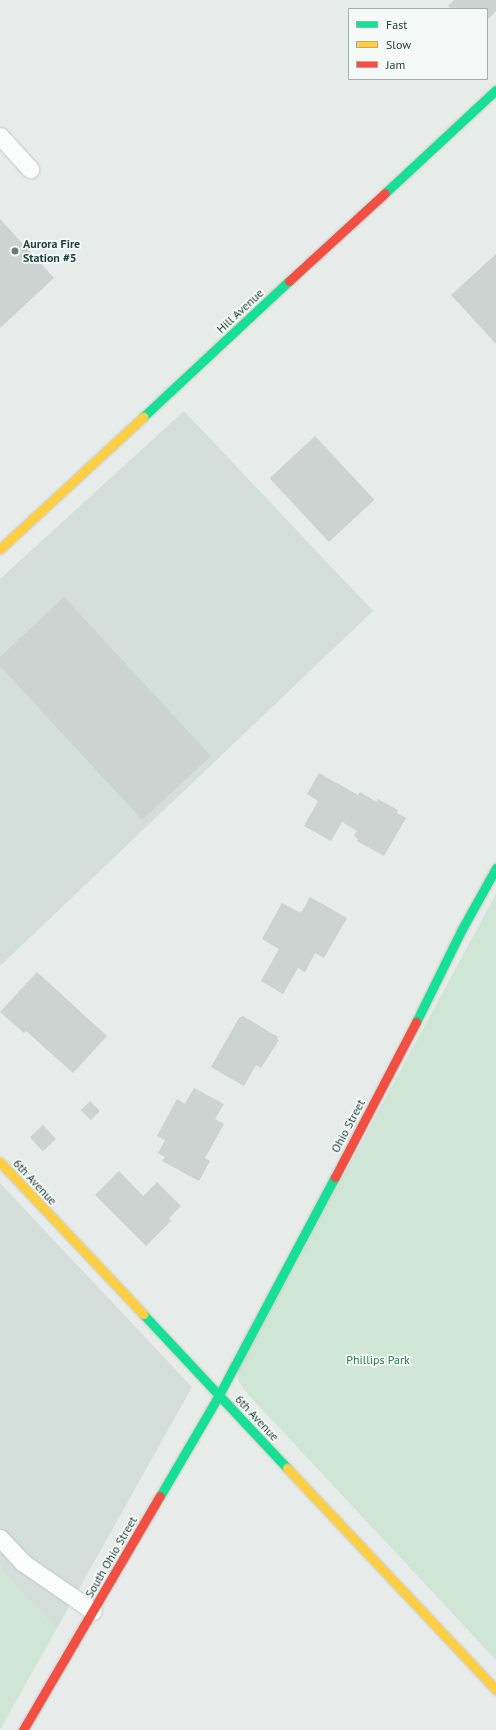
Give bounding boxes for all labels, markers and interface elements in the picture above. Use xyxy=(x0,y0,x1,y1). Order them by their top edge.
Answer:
legend xyxy=(348,8,488,80)
text: Fast xyxy=(386,17,407,32)
text: Slow xyxy=(386,37,411,52)
text: Jam xyxy=(386,57,405,72)
place label: Aurora Fire Station #5 xyxy=(23,237,80,265)
marker: Aurora Fire Station #5 xyxy=(10,246,20,256)
street label: Hill Avenue xyxy=(214,286,266,336)
street label: Ohio Street xyxy=(328,1097,368,1155)
street label: 6th Avenue xyxy=(10,1156,60,1208)
park label: Phillips Park xyxy=(346,1353,410,1367)
street label: 6th Avenue xyxy=(232,1392,282,1444)
street label: South Ohio Street xyxy=(82,1514,140,1600)

